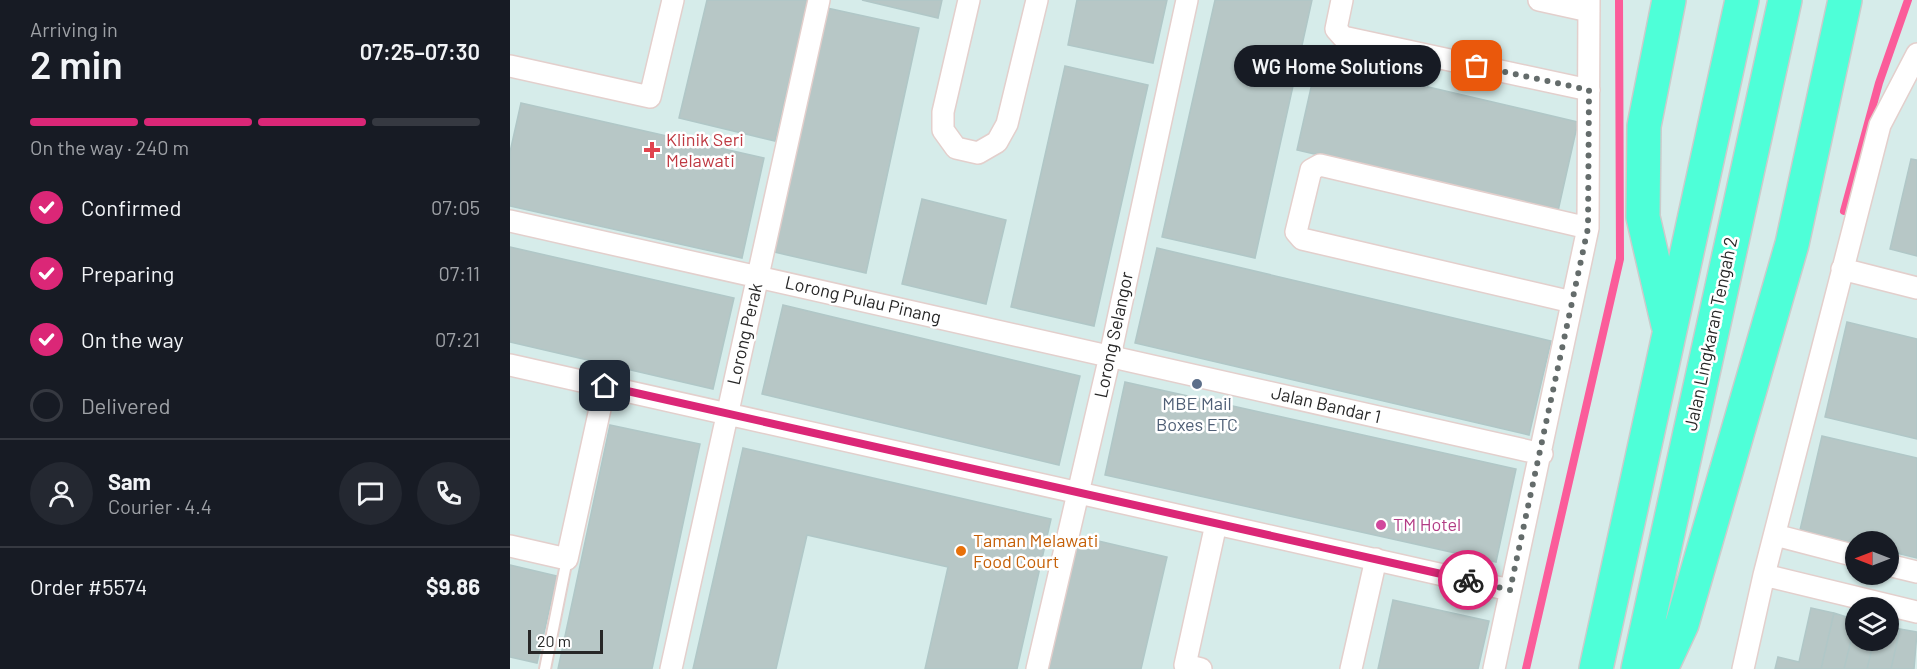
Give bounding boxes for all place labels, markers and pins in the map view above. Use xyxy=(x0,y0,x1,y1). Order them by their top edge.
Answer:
pin xyxy=(1451,40,1502,91)
callout: WG Home Solutions xyxy=(1234,45,1441,87)
place label: Klinik Seri Melawati xyxy=(666,128,744,171)
marker: Klinik Seri Melawati xyxy=(643,141,661,159)
pin xyxy=(579,360,630,411)
marker: MBE Mail Boxes ETC xyxy=(1190,377,1204,391)
place label: MBE Mail Boxes ETC xyxy=(1156,392,1238,435)
place label: TM Hotel xyxy=(1393,513,1461,535)
marker: TM Hotel xyxy=(1374,518,1388,532)
place label: Taman Melawati Food Court xyxy=(973,529,1098,572)
marker: Taman Melawati Food Court xyxy=(954,544,968,558)

